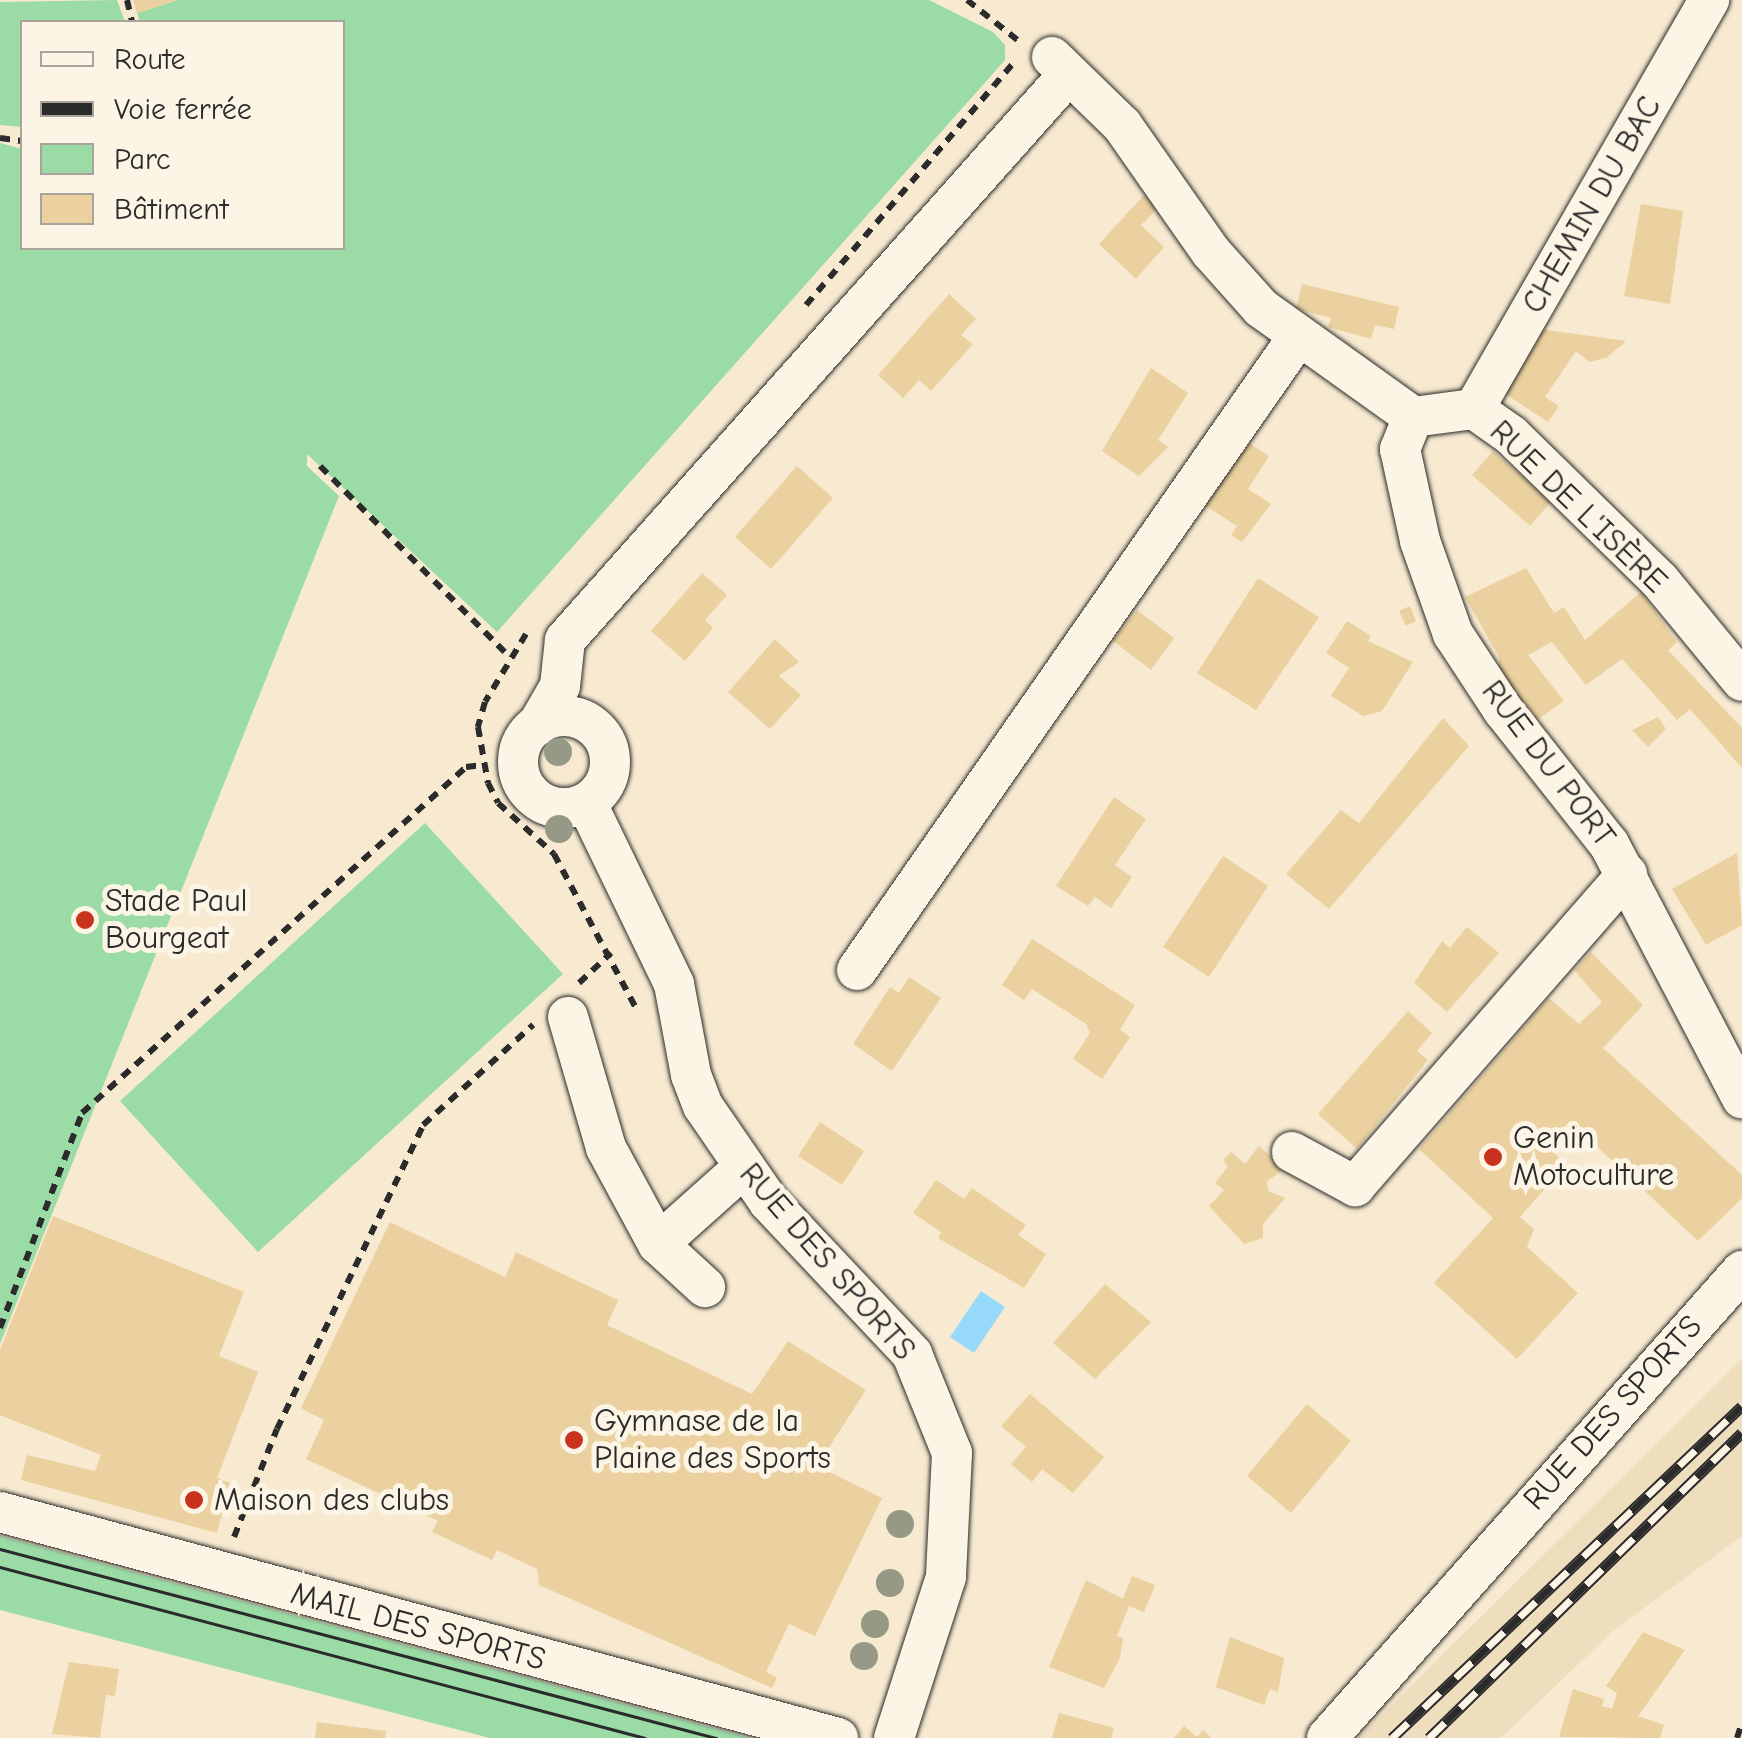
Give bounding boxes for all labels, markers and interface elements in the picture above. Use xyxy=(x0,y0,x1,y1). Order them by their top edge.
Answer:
legend xyxy=(20,20,345,250)
text: Route xyxy=(114,42,185,77)
street label: CHEMIN DU BAC xyxy=(1514,90,1670,320)
text: Voie ferrée xyxy=(114,92,252,127)
text: Parc xyxy=(114,142,171,177)
text: Bâtiment xyxy=(114,192,228,227)
street label: RUE DE L'ISÈRE xyxy=(1481,413,1675,601)
street label: RUE DU PORT xyxy=(1473,673,1623,855)
place label: Stade Paul Bourgeat xyxy=(105,883,248,958)
marker: Stade Paul Bourgeat xyxy=(74,909,96,931)
place label: Genin Motoculture xyxy=(1513,1120,1674,1195)
marker: Genin Motoculture xyxy=(1482,1146,1504,1168)
street label: RUE DES SPORTS xyxy=(731,1156,923,1368)
street label: RUE DES SPORTS xyxy=(1516,1308,1710,1518)
place label: Gymnase de la Plaine des Sports xyxy=(594,1403,831,1478)
marker: Gymnase de la Plaine des Sports xyxy=(563,1429,585,1451)
place label: Maison des clubs xyxy=(214,1481,449,1519)
marker: Maison des clubs xyxy=(183,1489,205,1511)
street label: MAIL DES SPORTS xyxy=(286,1575,550,1679)

